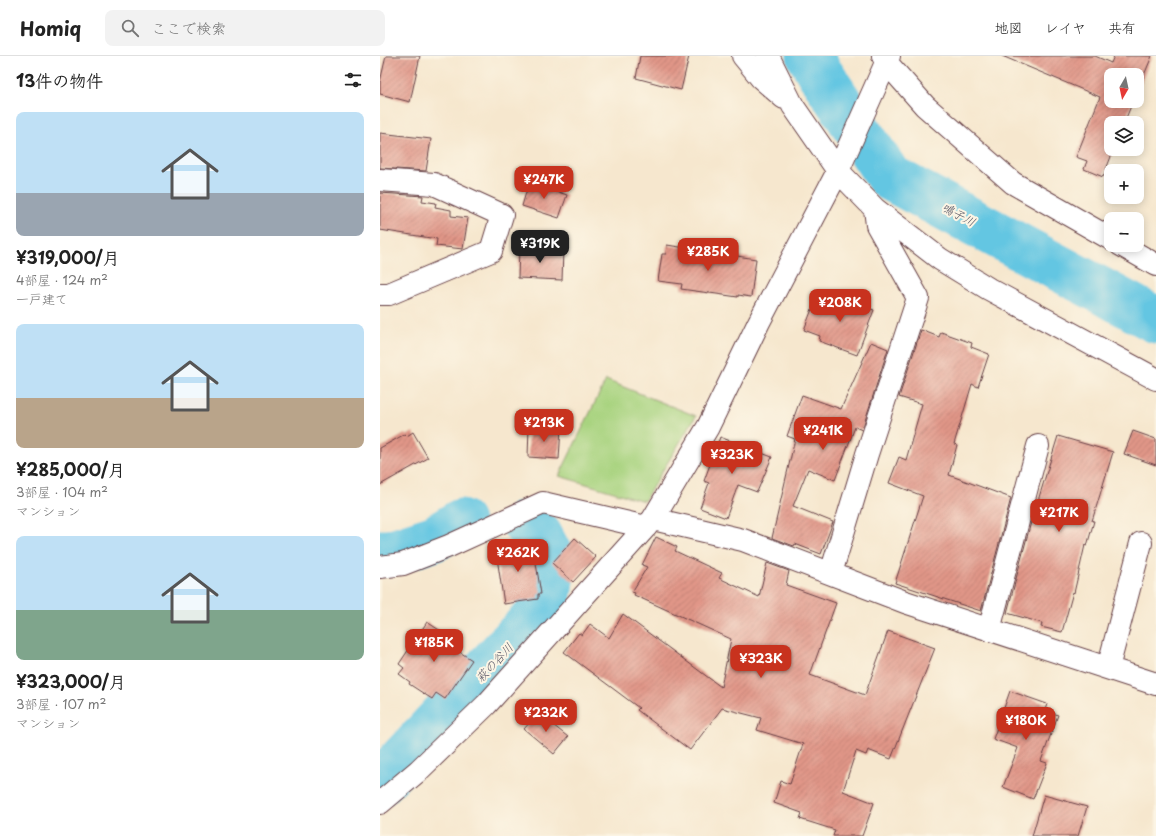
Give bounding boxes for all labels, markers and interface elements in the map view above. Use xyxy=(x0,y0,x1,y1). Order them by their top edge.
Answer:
search box xyxy=(105,10,385,46)
text: Homiq xyxy=(20,14,81,42)
text: ここで検索 xyxy=(151,16,226,39)
icon: search xyxy=(119,17,141,39)
text: 地図 xyxy=(995,17,1023,38)
text: レイヤ xyxy=(1045,17,1086,38)
text: 共有 xyxy=(1108,17,1136,38)
text: 13件の物件 xyxy=(16,67,103,93)
north arrow xyxy=(1104,68,1144,108)
map controls xyxy=(1104,68,1144,252)
icon: filters xyxy=(342,69,364,91)
button: layers xyxy=(1104,116,1144,156)
icon: home xyxy=(154,138,226,210)
button: + xyxy=(1104,164,1144,204)
pin: ¥247K xyxy=(516,166,572,200)
text: ¥247K xyxy=(523,169,565,188)
water label: 鳴子川 xyxy=(939,198,979,230)
button: − xyxy=(1104,212,1144,252)
pin: ¥319K xyxy=(512,230,568,264)
text: ¥319K xyxy=(520,233,560,252)
pin: ¥285K xyxy=(680,238,736,272)
text: ¥285K xyxy=(687,241,729,260)
text: ¥319,000/月 xyxy=(16,244,120,270)
text: 4部屋 · 124 m² xyxy=(16,270,108,289)
text: 一戸建て xyxy=(16,289,68,308)
pin: ¥208K xyxy=(812,289,868,323)
text: ¥208K xyxy=(818,292,862,311)
icon: home xyxy=(154,350,226,422)
pin: ¥213K xyxy=(516,409,572,443)
text: ¥213K xyxy=(524,412,564,431)
pin: ¥241K xyxy=(795,417,851,451)
text: ¥241K xyxy=(803,420,843,439)
pin: ¥323K xyxy=(704,441,760,475)
text: ¥323K xyxy=(710,444,754,463)
text: ¥285,000/月 xyxy=(16,456,125,482)
text: 3部屋 · 104 m² xyxy=(16,482,108,501)
pin: ¥217K xyxy=(1031,499,1087,533)
text: マンション xyxy=(16,501,80,520)
text: ¥217K xyxy=(1039,502,1079,521)
pin: ¥262K xyxy=(490,539,546,573)
text: ¥262K xyxy=(496,542,540,561)
icon: home xyxy=(154,562,226,634)
pin: ¥185K xyxy=(406,629,462,663)
text: ¥185K xyxy=(414,632,454,651)
water label: 萩の谷川 xyxy=(471,638,517,686)
pin: ¥323K xyxy=(733,645,789,679)
text: ¥323K xyxy=(739,648,783,667)
text: ¥323,000/月 xyxy=(16,668,126,694)
text: 3部屋 · 107 m² xyxy=(16,694,106,713)
pin: ¥232K xyxy=(518,699,574,733)
text: ¥232K xyxy=(524,702,568,721)
pin: ¥180K xyxy=(998,707,1054,741)
text: ¥180K xyxy=(1005,710,1047,729)
text: マンション xyxy=(16,713,80,732)

